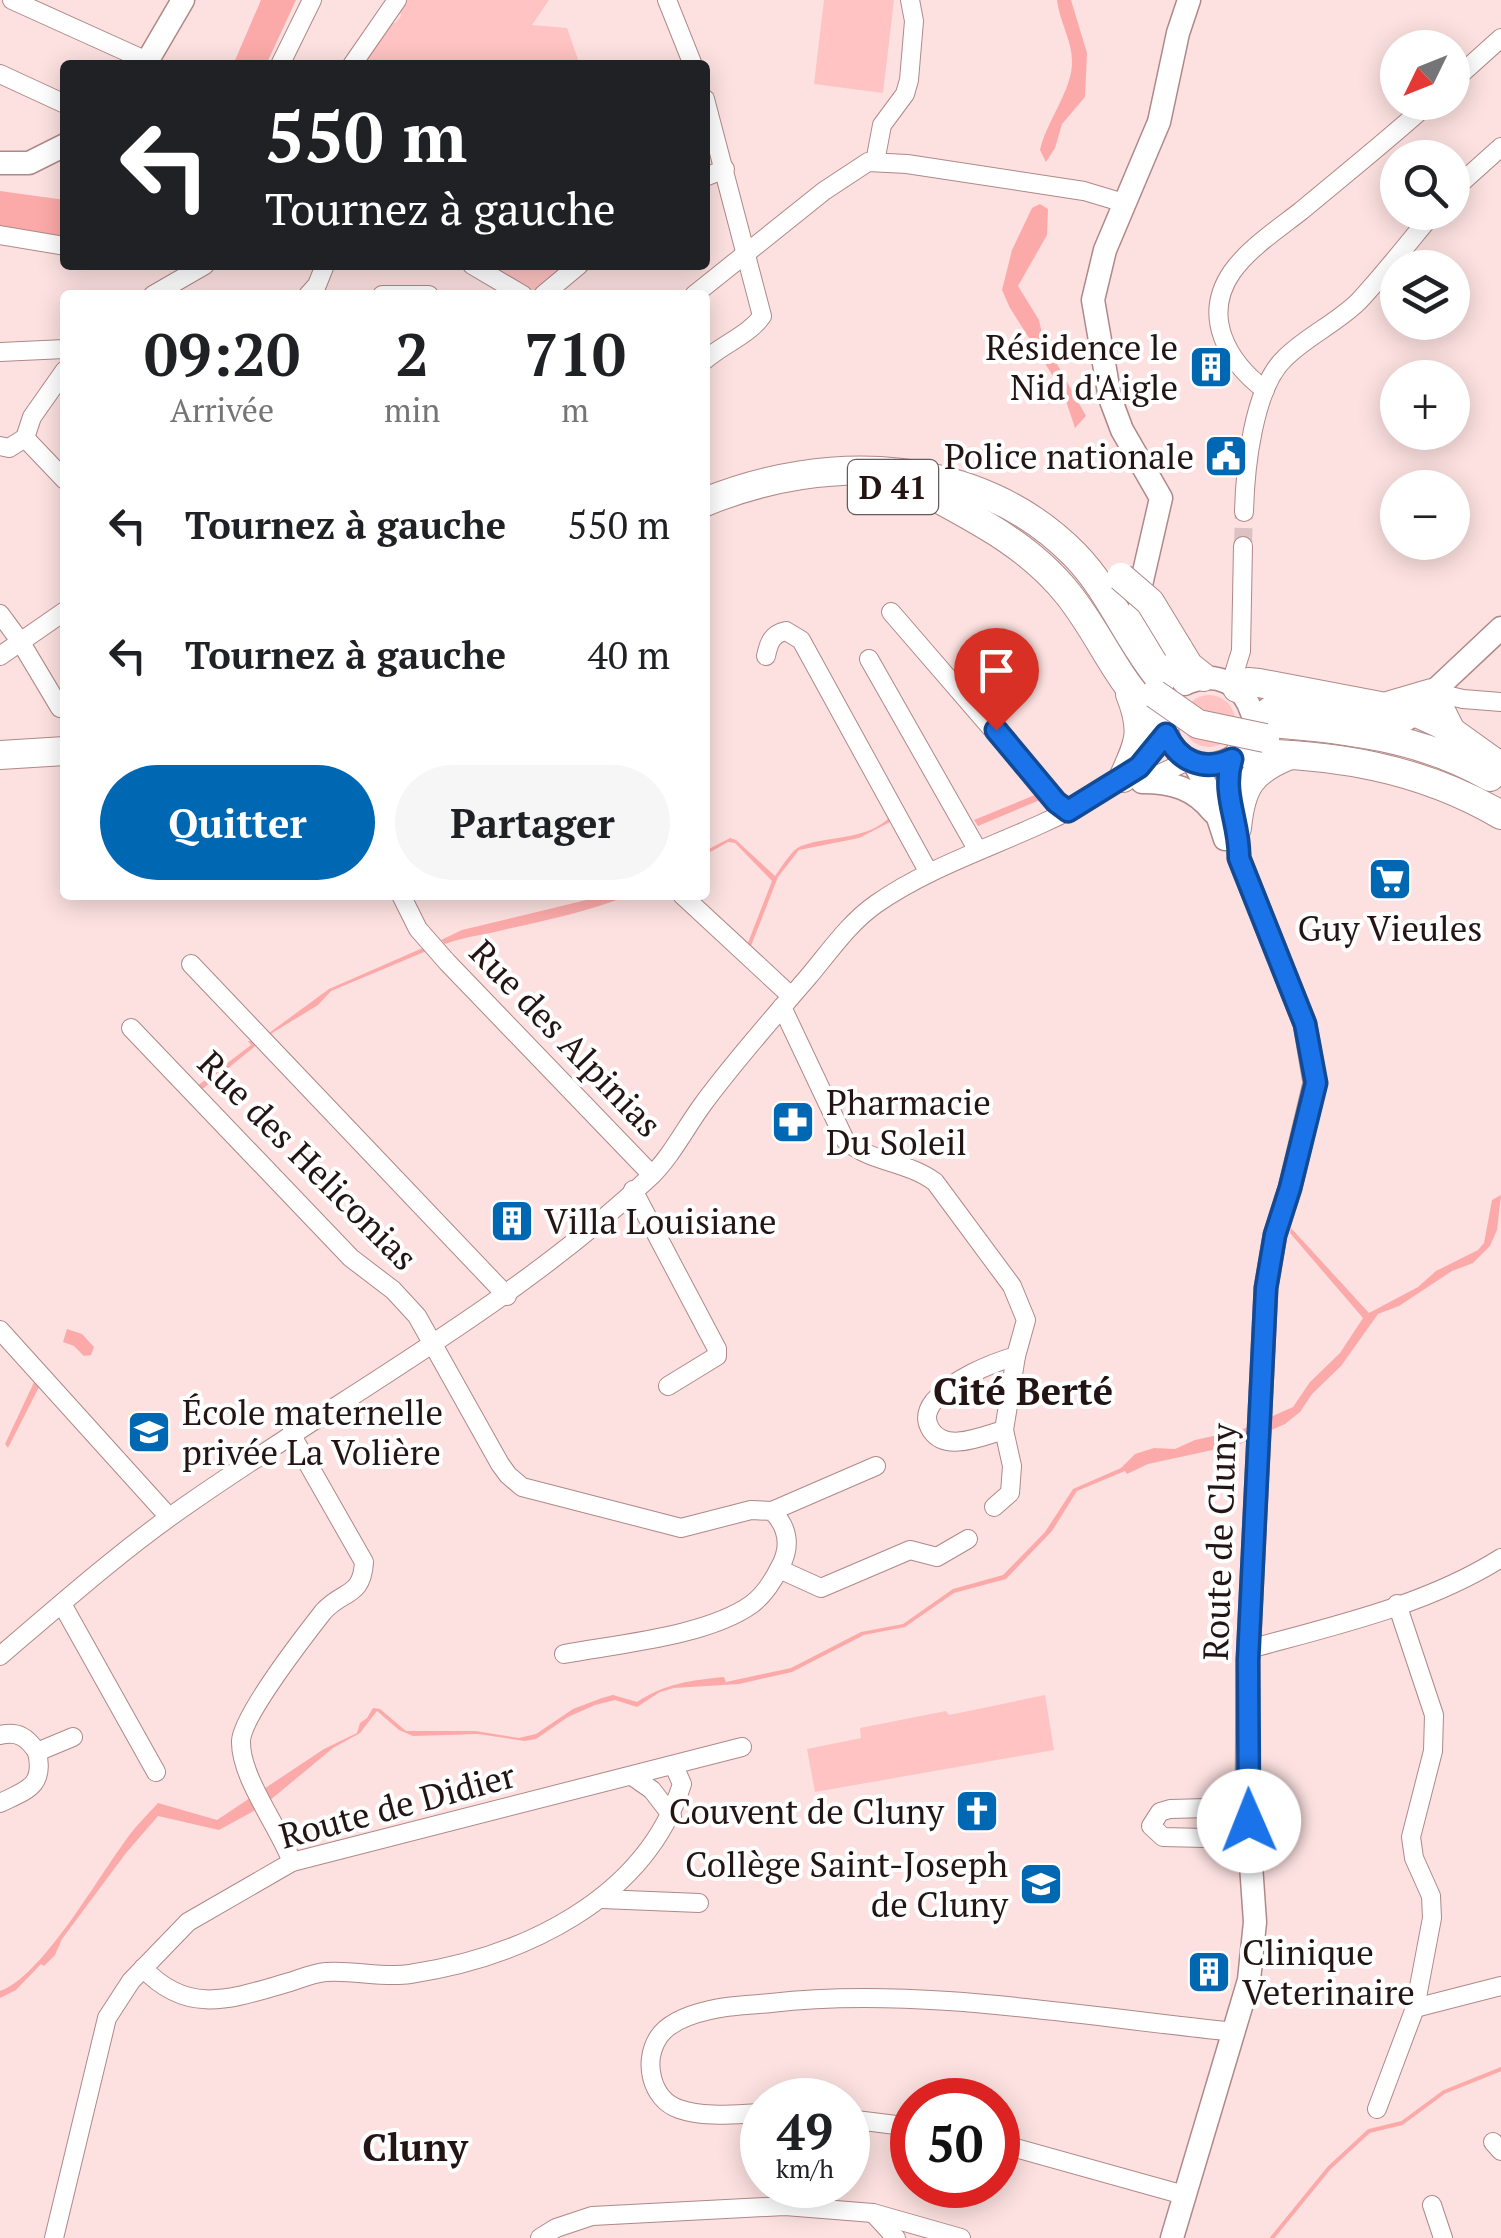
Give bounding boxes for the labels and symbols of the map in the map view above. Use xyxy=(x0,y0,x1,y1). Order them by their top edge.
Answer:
north arrow xyxy=(1380,30,1470,120)
place label: Résidence le Nid d'Aigle xyxy=(985,324,1178,410)
building icon: Résidence le Nid d'Aigle xyxy=(1188,344,1234,390)
place label: Police nationale xyxy=(944,433,1194,479)
public building icon: Police nationale xyxy=(1203,433,1249,479)
road number: D 41 xyxy=(848,460,938,514)
pin xyxy=(954,628,1039,731)
supermarket icon: Guy Vieules xyxy=(1367,856,1413,902)
place label: Guy Vieules xyxy=(1298,905,1482,951)
street label: Rue des Alpinias xyxy=(460,929,672,1147)
street label: Rue des Heliconias xyxy=(188,1040,428,1280)
place label: Pharmacie Du Soleil xyxy=(826,1079,991,1165)
pharmacy icon: Pharmacie Du Soleil xyxy=(770,1099,816,1145)
building icon: Villa Louisiane xyxy=(489,1198,535,1244)
place label: Villa Louisiane xyxy=(544,1198,777,1244)
district label: Cité Berté xyxy=(933,1366,1113,1416)
place label: École maternelle privée La Volière xyxy=(182,1389,443,1475)
school or university icon: École maternelle privée La Volière xyxy=(126,1409,172,1455)
street label: Route de Cluny xyxy=(1192,1421,1246,1661)
street label: Route de Didier xyxy=(274,1751,520,1859)
position arrow xyxy=(1197,1769,1301,1873)
place label: Couvent de Cluny xyxy=(669,1788,945,1834)
church icon: Couvent de Cluny xyxy=(954,1788,1000,1834)
place label: Collège Saint-Joseph de Cluny xyxy=(685,1841,1009,1927)
school or university icon: Collège Saint-Joseph de Cluny xyxy=(1018,1861,1064,1907)
place label: Clinique Veterinaire xyxy=(1242,1929,1415,2015)
building icon: Clinique Veterinaire xyxy=(1186,1949,1232,1995)
speed limit sign: 50 xyxy=(890,2078,1020,2208)
district label: Cluny xyxy=(362,2122,469,2172)

